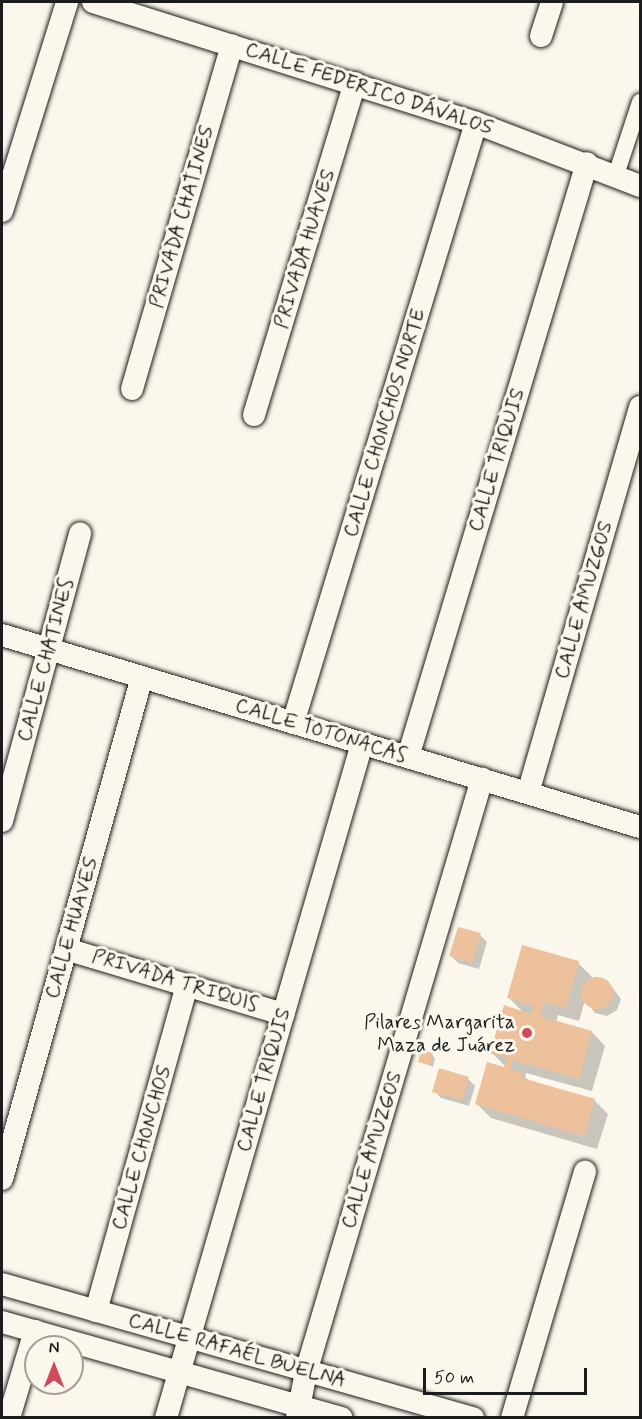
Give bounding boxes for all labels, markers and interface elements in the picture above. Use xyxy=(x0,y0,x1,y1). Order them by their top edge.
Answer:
street label: CALLE FEDERICO DÁVALOS xyxy=(243,38,495,140)
street label: PRIVADA CHATINES xyxy=(144,123,220,311)
street label: PRIVADA HUAVES xyxy=(269,166,341,332)
street label: CALLE CHONCHOS NORTE xyxy=(338,304,432,542)
street label: CALLE TRIQUIS xyxy=(464,386,530,534)
street label: CALLE AMUZGOS xyxy=(550,519,618,681)
street label: CALLE CHATINES xyxy=(13,576,79,744)
street label: CALLE TOTONACAS xyxy=(231,693,411,769)
street label: CALLE HUAVES xyxy=(41,856,103,1000)
street label: PRIVADA TRIQUIS xyxy=(90,945,260,1017)
street label: CALLE TRIQUIS xyxy=(232,1006,296,1154)
place label: Pilares Margarita Maza de Juárez xyxy=(367,1010,515,1057)
marker: Pilares Margarita Maza de Juárez xyxy=(520,1026,534,1040)
street label: CALLE CHONCHOS xyxy=(107,1063,177,1233)
street label: CALLE AMUZGOS xyxy=(337,1069,407,1231)
street label: CALLE RAFAÉL BUELNA xyxy=(126,1309,348,1393)
north arrow xyxy=(24,1335,84,1395)
text: N xyxy=(49,1338,59,1359)
scale bar xyxy=(426,1356,590,1394)
text: 50 m xyxy=(434,1366,474,1390)

